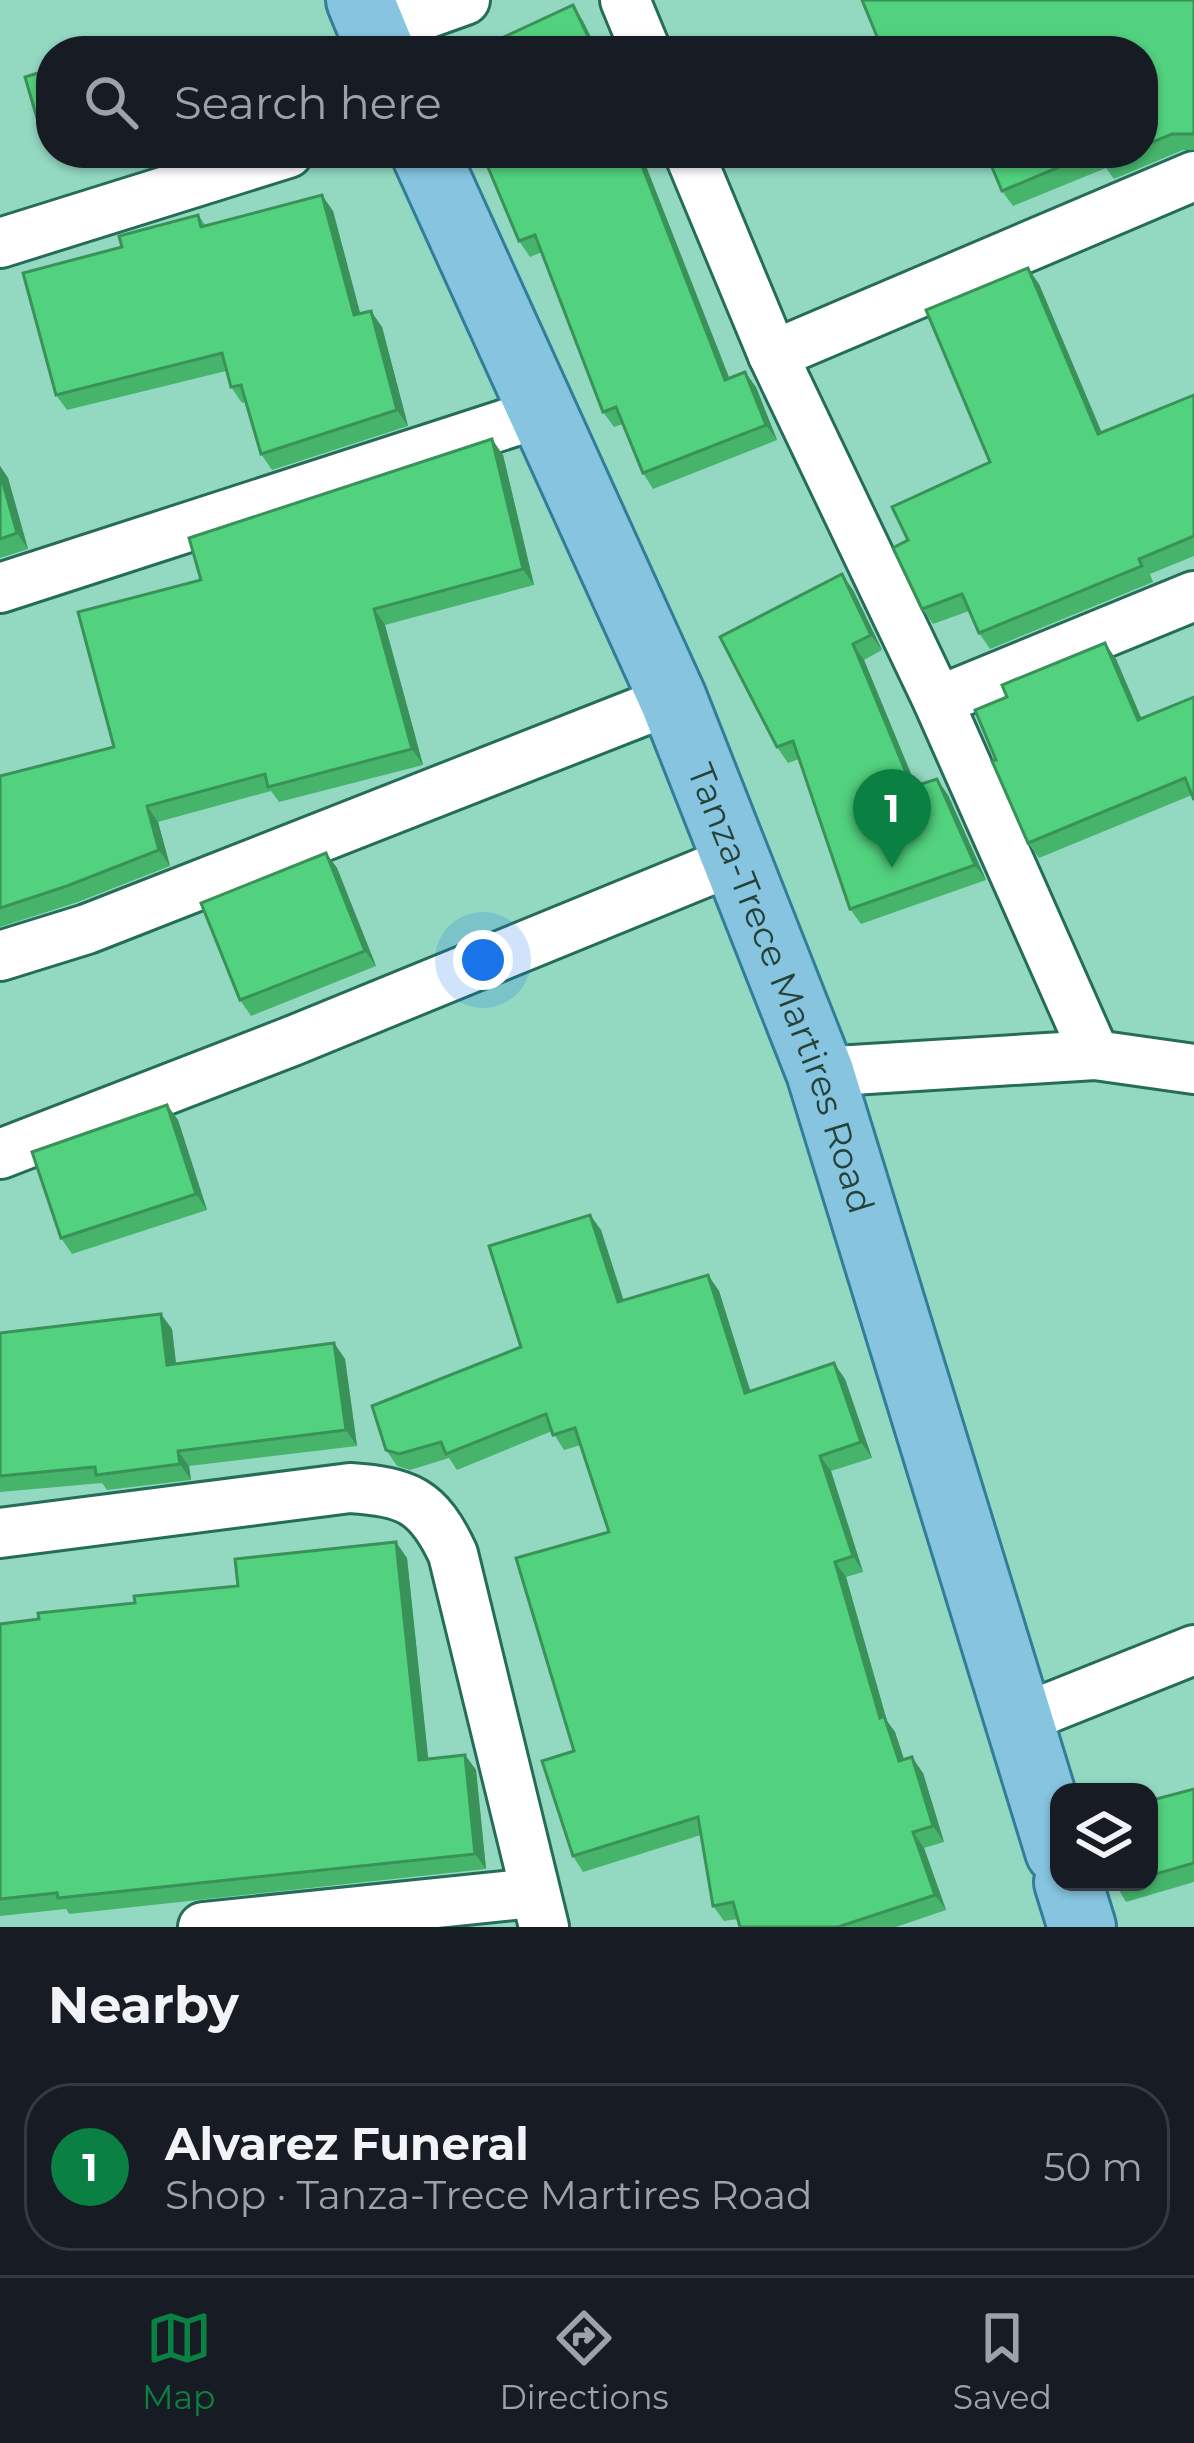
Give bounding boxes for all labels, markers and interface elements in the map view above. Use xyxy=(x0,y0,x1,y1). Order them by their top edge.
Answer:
search box xyxy=(36,36,1158,168)
icon: search xyxy=(78,69,144,135)
text: Search here xyxy=(174,75,442,130)
street label: Tanza-Trece Martires Road xyxy=(679,757,884,1219)
pin: 1 xyxy=(853,769,931,868)
your location xyxy=(453,930,513,990)
map controls xyxy=(1050,1783,1158,1891)
button: layers xyxy=(1050,1783,1158,1891)
text: Nearby xyxy=(48,1974,239,2036)
text: Alvarez Funeral xyxy=(165,2116,529,2171)
text: 1 xyxy=(82,2143,98,2191)
text: 50 m xyxy=(1044,2143,1143,2191)
text: Shop · Tanza-Trece Martires Road xyxy=(165,2171,812,2219)
tab: Map xyxy=(142,2305,215,2417)
tab: Directions xyxy=(500,2305,669,2417)
tab: Saved xyxy=(953,2305,1052,2417)

